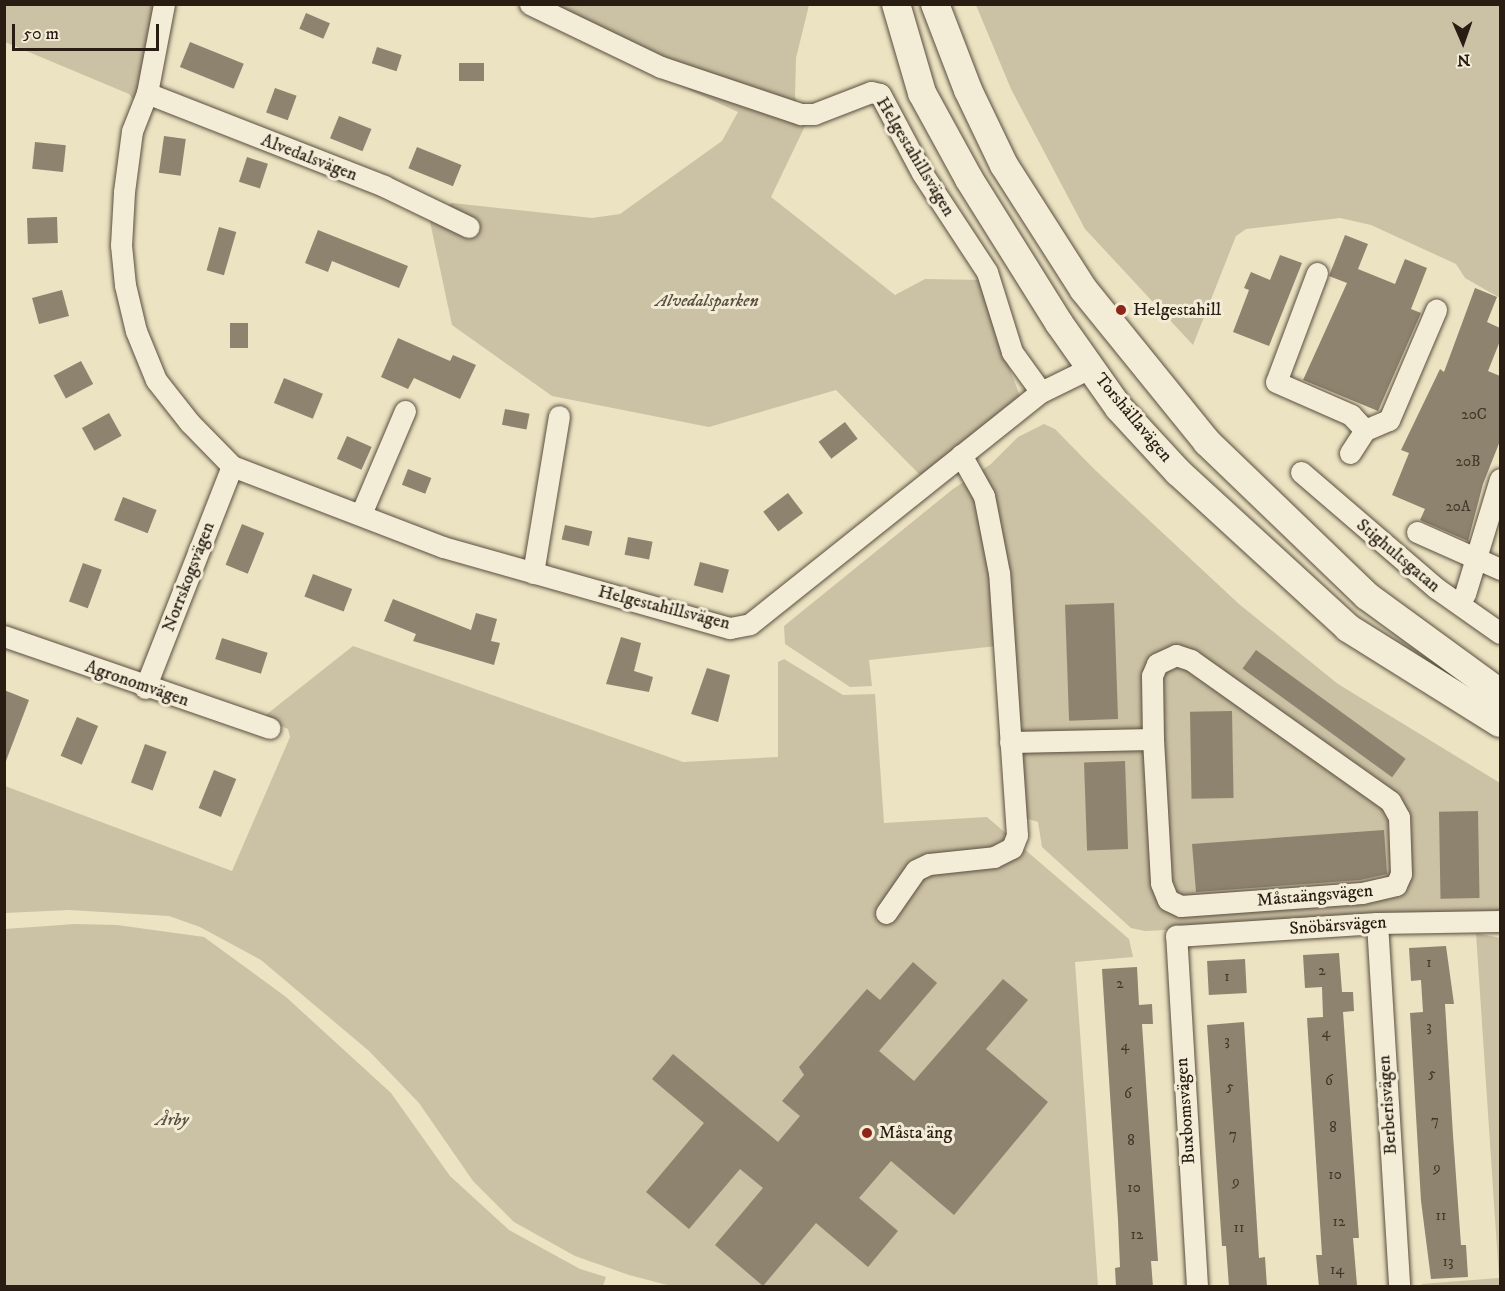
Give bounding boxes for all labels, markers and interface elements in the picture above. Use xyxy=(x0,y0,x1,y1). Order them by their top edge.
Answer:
scale bar xyxy=(15,12,162,50)
north arrow xyxy=(1433,12,1493,72)
text: 50 m xyxy=(23,23,59,45)
text: N xyxy=(1457,50,1471,70)
street label: Helgestahillsvägen xyxy=(871,93,959,221)
street label: Alvedalsvägen xyxy=(258,130,360,186)
park label: Alvedalsparken xyxy=(655,290,759,312)
place label: Helgestahill xyxy=(1133,299,1221,321)
marker: Helgestahill xyxy=(1114,303,1128,317)
street label: Torshällavägen xyxy=(1089,369,1177,467)
house number: 20C xyxy=(1461,406,1487,424)
house number: 20B xyxy=(1456,453,1480,471)
house number: 20A xyxy=(1446,498,1470,516)
street label: Stighultsgatan xyxy=(1352,515,1444,597)
street label: Norrskogsvägen xyxy=(158,519,220,635)
street label: Helgestahillsvägen xyxy=(596,581,732,635)
street label: Agronomvägen xyxy=(82,656,192,712)
street label: Måstaängsvägen xyxy=(1256,880,1374,912)
street label: Snöbärsvägen xyxy=(1289,912,1387,940)
house number: 1 xyxy=(1426,954,1432,972)
house number: 2 xyxy=(1318,962,1326,980)
house number: 1 xyxy=(1224,968,1230,986)
house number: 2 xyxy=(1116,975,1124,993)
house number: 3 xyxy=(1426,1018,1432,1036)
house number: 4 xyxy=(1322,1024,1330,1042)
house number: 3 xyxy=(1224,1032,1230,1050)
house number: 4 xyxy=(1121,1037,1129,1055)
street label: Berberisvägen xyxy=(1374,1054,1402,1156)
street label: Buxbomsvägen xyxy=(1171,1057,1201,1165)
house number: 5 xyxy=(1428,1065,1436,1083)
house number: 6 xyxy=(1325,1072,1333,1090)
house number: 5 xyxy=(1226,1078,1234,1096)
house number: 6 xyxy=(1124,1085,1132,1103)
park label: Årby xyxy=(155,1109,189,1131)
house number: 7 xyxy=(1431,1112,1439,1130)
house number: 8 xyxy=(1329,1119,1337,1137)
place label: Måsta äng xyxy=(879,1122,952,1144)
marker: Måsta äng xyxy=(860,1126,874,1140)
house number: 7 xyxy=(1229,1126,1237,1144)
house number: 8 xyxy=(1127,1132,1135,1150)
house number: 9 xyxy=(1433,1159,1441,1177)
house number: 10 xyxy=(1328,1166,1342,1184)
house number: 9 xyxy=(1232,1173,1240,1191)
house number: 10 xyxy=(1127,1179,1141,1197)
house number: 11 xyxy=(1435,1207,1447,1225)
house number: 12 xyxy=(1333,1213,1345,1231)
house number: 11 xyxy=(1233,1219,1245,1237)
house number: 12 xyxy=(1131,1226,1143,1244)
house number: 13 xyxy=(1442,1253,1454,1271)
house number: 14 xyxy=(1330,1261,1344,1279)

